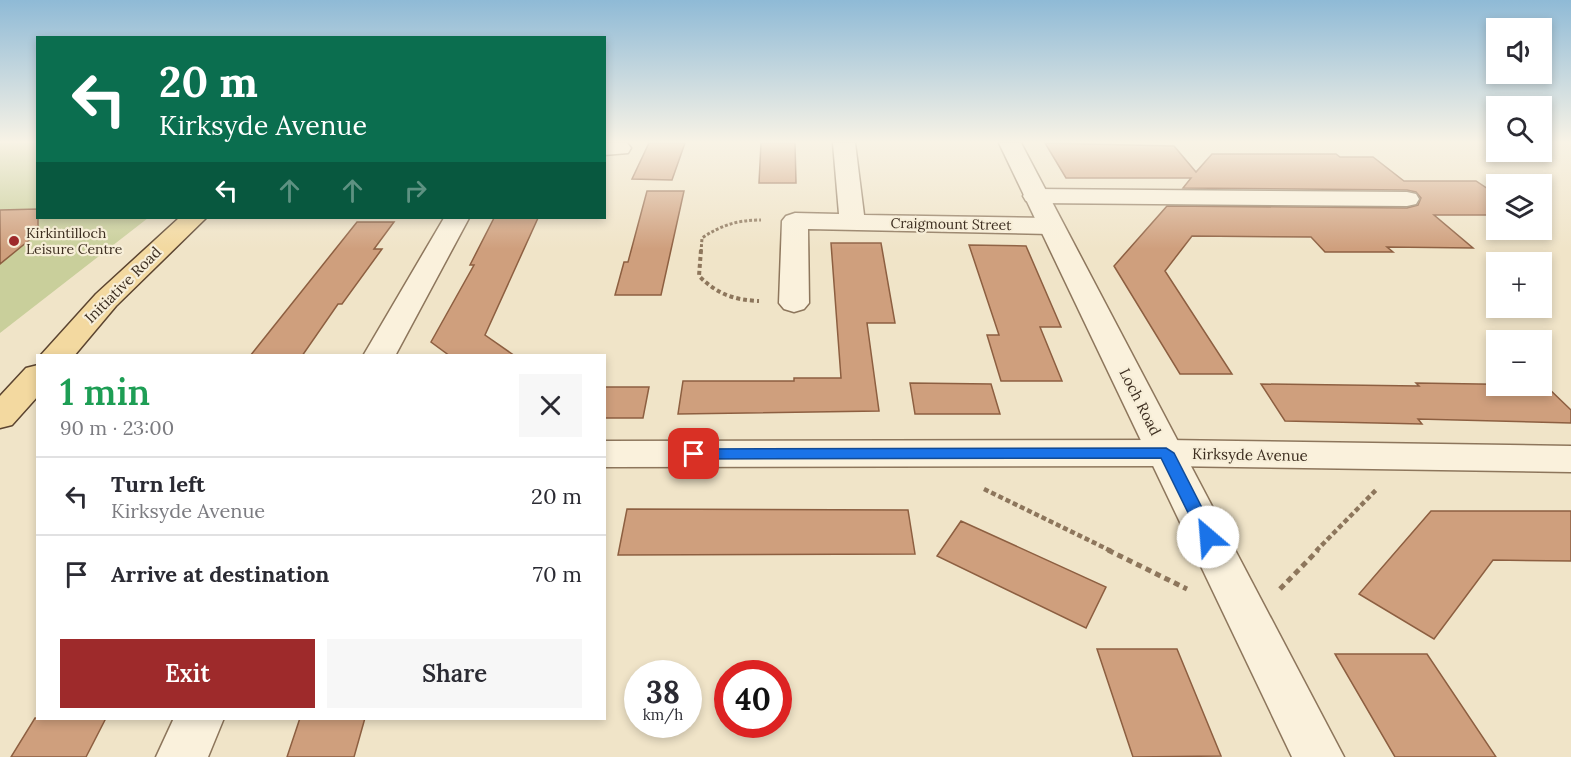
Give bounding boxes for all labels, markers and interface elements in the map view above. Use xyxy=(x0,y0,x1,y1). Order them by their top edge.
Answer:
map controls xyxy=(1486,18,1552,396)
button: sound xyxy=(1486,18,1552,84)
text: 20 m xyxy=(159,55,258,109)
icon: left xyxy=(60,60,138,138)
button: search xyxy=(1486,96,1552,162)
text: Kirksyde Avenue xyxy=(159,108,367,142)
icon: left xyxy=(210,174,243,207)
icon: ahead xyxy=(273,174,306,207)
icon: ahead xyxy=(336,174,369,207)
icon: right xyxy=(399,174,432,207)
button: layers xyxy=(1486,174,1552,240)
street label: Craigmount Street xyxy=(890,214,1012,234)
place label: Kirkintilloch Leisure Centre xyxy=(26,224,123,258)
marker: Kirkintilloch Leisure Centre xyxy=(7,234,21,248)
street label: Initiative Road xyxy=(80,242,165,327)
button: + xyxy=(1486,252,1552,318)
button: − xyxy=(1486,330,1552,396)
street label: Loch Road xyxy=(1115,365,1166,439)
text: 1 min xyxy=(60,369,150,415)
button: close xyxy=(519,374,582,437)
text: 90 m · 23:00 xyxy=(60,415,174,440)
pin xyxy=(668,428,719,479)
icon: arrive xyxy=(677,437,710,470)
street label: Kirksyde Avenue xyxy=(1192,444,1308,465)
text: Turn left xyxy=(111,470,205,498)
icon: left xyxy=(60,480,93,513)
text: 20 m xyxy=(531,482,582,510)
text: Kirksyde Avenue xyxy=(111,498,265,523)
position arrow xyxy=(1176,505,1240,569)
icon: arrive xyxy=(60,558,93,591)
text: Arrive at destination xyxy=(111,560,329,588)
text: 70 m xyxy=(533,560,582,588)
button: Exit xyxy=(60,639,315,708)
button: Share xyxy=(327,639,582,708)
speed limit sign: 40 xyxy=(714,660,792,738)
text: 38 xyxy=(646,673,680,711)
text: km/h xyxy=(643,705,683,724)

